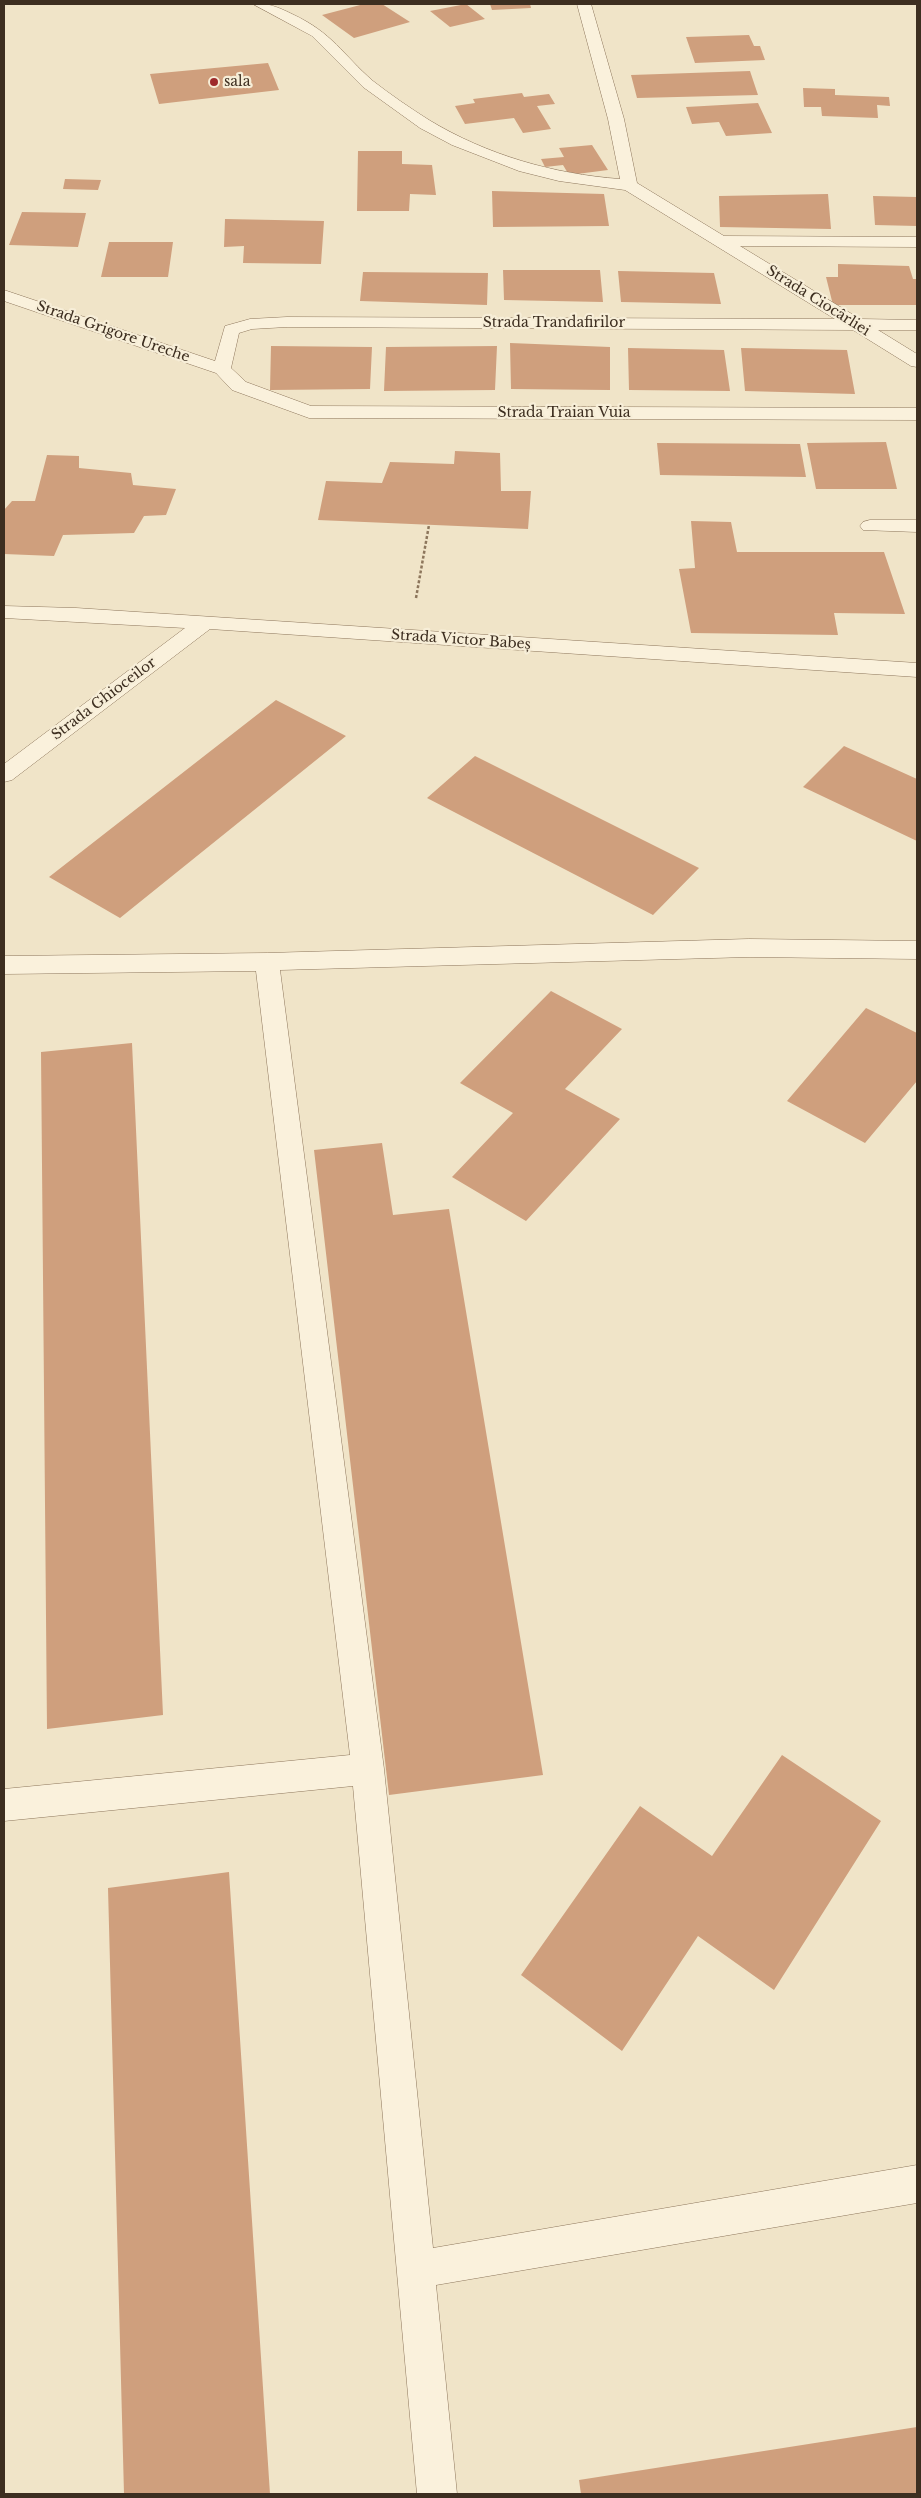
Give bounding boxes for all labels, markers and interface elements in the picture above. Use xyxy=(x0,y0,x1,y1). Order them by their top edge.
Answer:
place label: sala xyxy=(224,74,250,90)
marker: sala xyxy=(208,76,220,88)
street label: Strada Ciocârliei xyxy=(763,262,873,340)
street label: Strada Grigore Ureche xyxy=(34,298,192,366)
street label: Strada Trandafirilor xyxy=(483,315,625,331)
street label: Strada Traian Vuia xyxy=(497,405,631,421)
street label: Strada Victor Babeș xyxy=(390,627,532,653)
street label: Strada Ghioceilor xyxy=(48,654,160,744)

